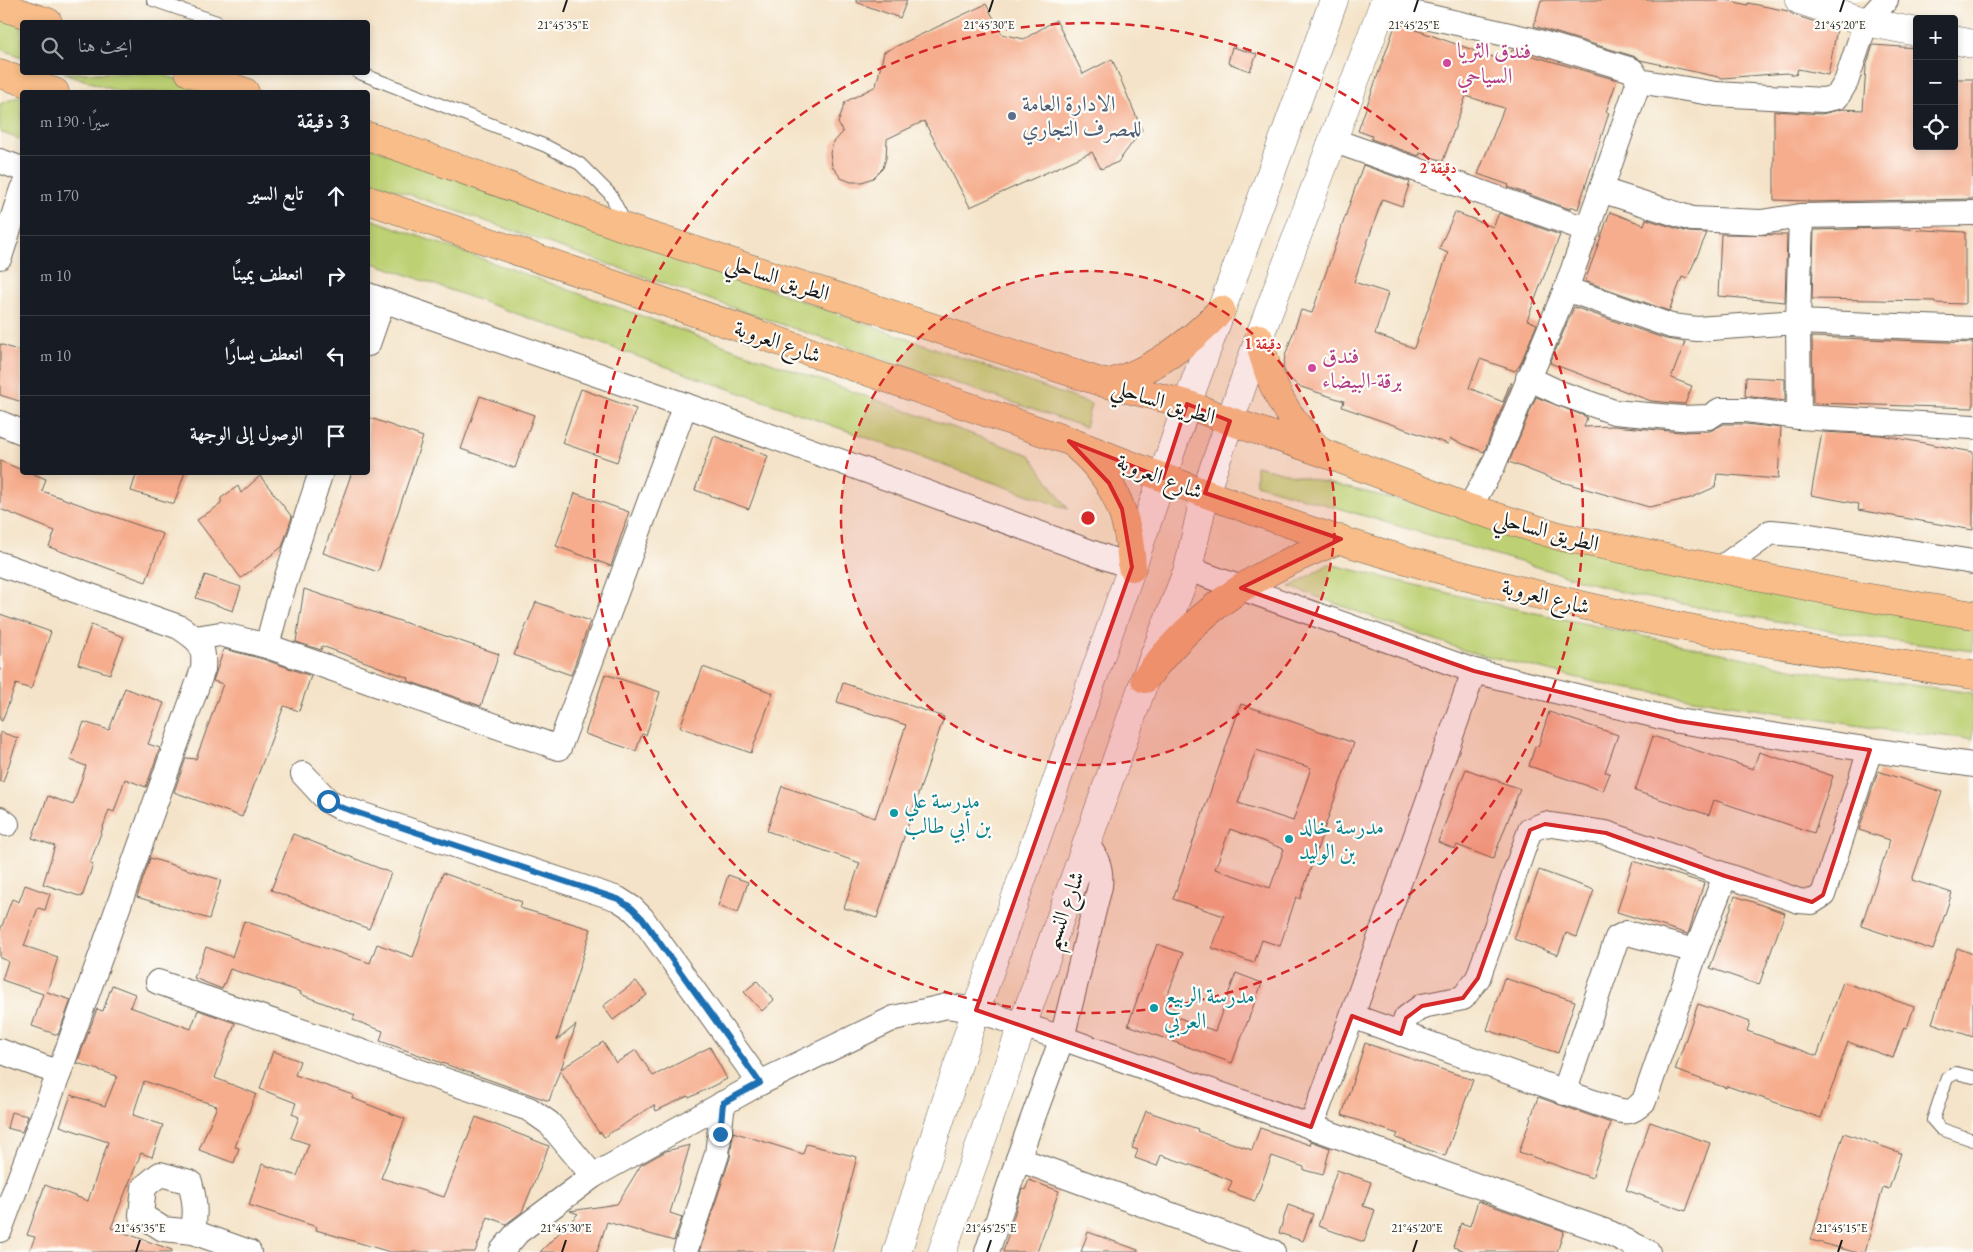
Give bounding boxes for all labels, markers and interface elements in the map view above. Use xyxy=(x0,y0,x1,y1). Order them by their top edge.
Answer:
map controls xyxy=(1913,15,1958,150)
button: + xyxy=(1913,15,1958,60)
text: 21°45'35"E xyxy=(537,17,589,33)
text: 21°45'30"E xyxy=(963,17,1015,33)
text: 21°45'25"E xyxy=(1388,17,1440,33)
text: 21°45'20"E xyxy=(1814,17,1866,33)
search box xyxy=(20,20,370,75)
text: ابحث هنا xyxy=(78,33,132,58)
icon: search xyxy=(38,34,66,62)
place label: فندق الثريا السياحي xyxy=(1457,36,1531,94)
marker: فندق الثريا السياحي xyxy=(1441,57,1453,69)
button: − xyxy=(1913,60,1958,105)
place label: الادارة العامة للمصرف التجاري xyxy=(1022,89,1142,146)
button: locate xyxy=(1913,105,1958,150)
text: 3 دقيقة xyxy=(297,107,350,134)
marker: الادارة العامة للمصرف التجاري xyxy=(1006,110,1018,122)
text: سيرًا · 190 m xyxy=(40,111,110,132)
text: 2 دقيقة xyxy=(1419,158,1457,177)
text: تابع السير xyxy=(249,181,303,206)
icon: ahead xyxy=(322,182,350,210)
text: 170 m xyxy=(40,185,79,206)
street label: الطريق الساحلي xyxy=(720,247,833,314)
text: انعطف يمينًا xyxy=(232,261,303,286)
icon: right xyxy=(322,262,350,290)
text: 10 m xyxy=(40,265,71,286)
street label: شارع العروبة xyxy=(729,313,825,374)
text: 1 دقيقة xyxy=(1244,334,1282,353)
text: انعطف يسارًا xyxy=(225,341,303,366)
place label: فندق برقة-البيضاء xyxy=(1322,341,1402,395)
icon: left xyxy=(322,342,350,370)
text: 10 m xyxy=(40,345,71,366)
marker: فندق برقة-البيضاء xyxy=(1306,362,1318,374)
street label: الطريق الساحلي xyxy=(1106,372,1219,438)
text: الوصول إلى الوجهة xyxy=(190,421,303,446)
icon: arrive xyxy=(322,422,350,450)
street label: شارع العروبة xyxy=(1111,447,1207,510)
street label: الطريق الساحلي xyxy=(1490,503,1602,565)
centre of rings xyxy=(1079,509,1097,527)
street label: شارع العروبة xyxy=(1498,572,1593,625)
place label: مدرسة علي بن أبي طالب xyxy=(904,786,991,844)
route start xyxy=(317,790,340,813)
marker: مدرسة علي بن أبي طالب xyxy=(888,807,900,819)
place label: مدرسة خالد بن الوليد xyxy=(1299,812,1384,866)
marker: مدرسة خالد بن الوليد xyxy=(1283,833,1295,845)
street label: شارع النسيم xyxy=(1036,867,1098,956)
place label: مدرسة الربيع العربي xyxy=(1164,981,1255,1039)
marker: مدرسة الربيع العربي xyxy=(1148,1002,1160,1014)
route end xyxy=(709,1123,732,1146)
text: 21°45'35"E xyxy=(114,1220,166,1236)
text: 21°45'30"E xyxy=(540,1220,592,1236)
text: 21°45'25"E xyxy=(965,1220,1017,1236)
text: 21°45'20"E xyxy=(1391,1220,1443,1236)
text: 21°45'15"E xyxy=(1816,1220,1868,1236)

